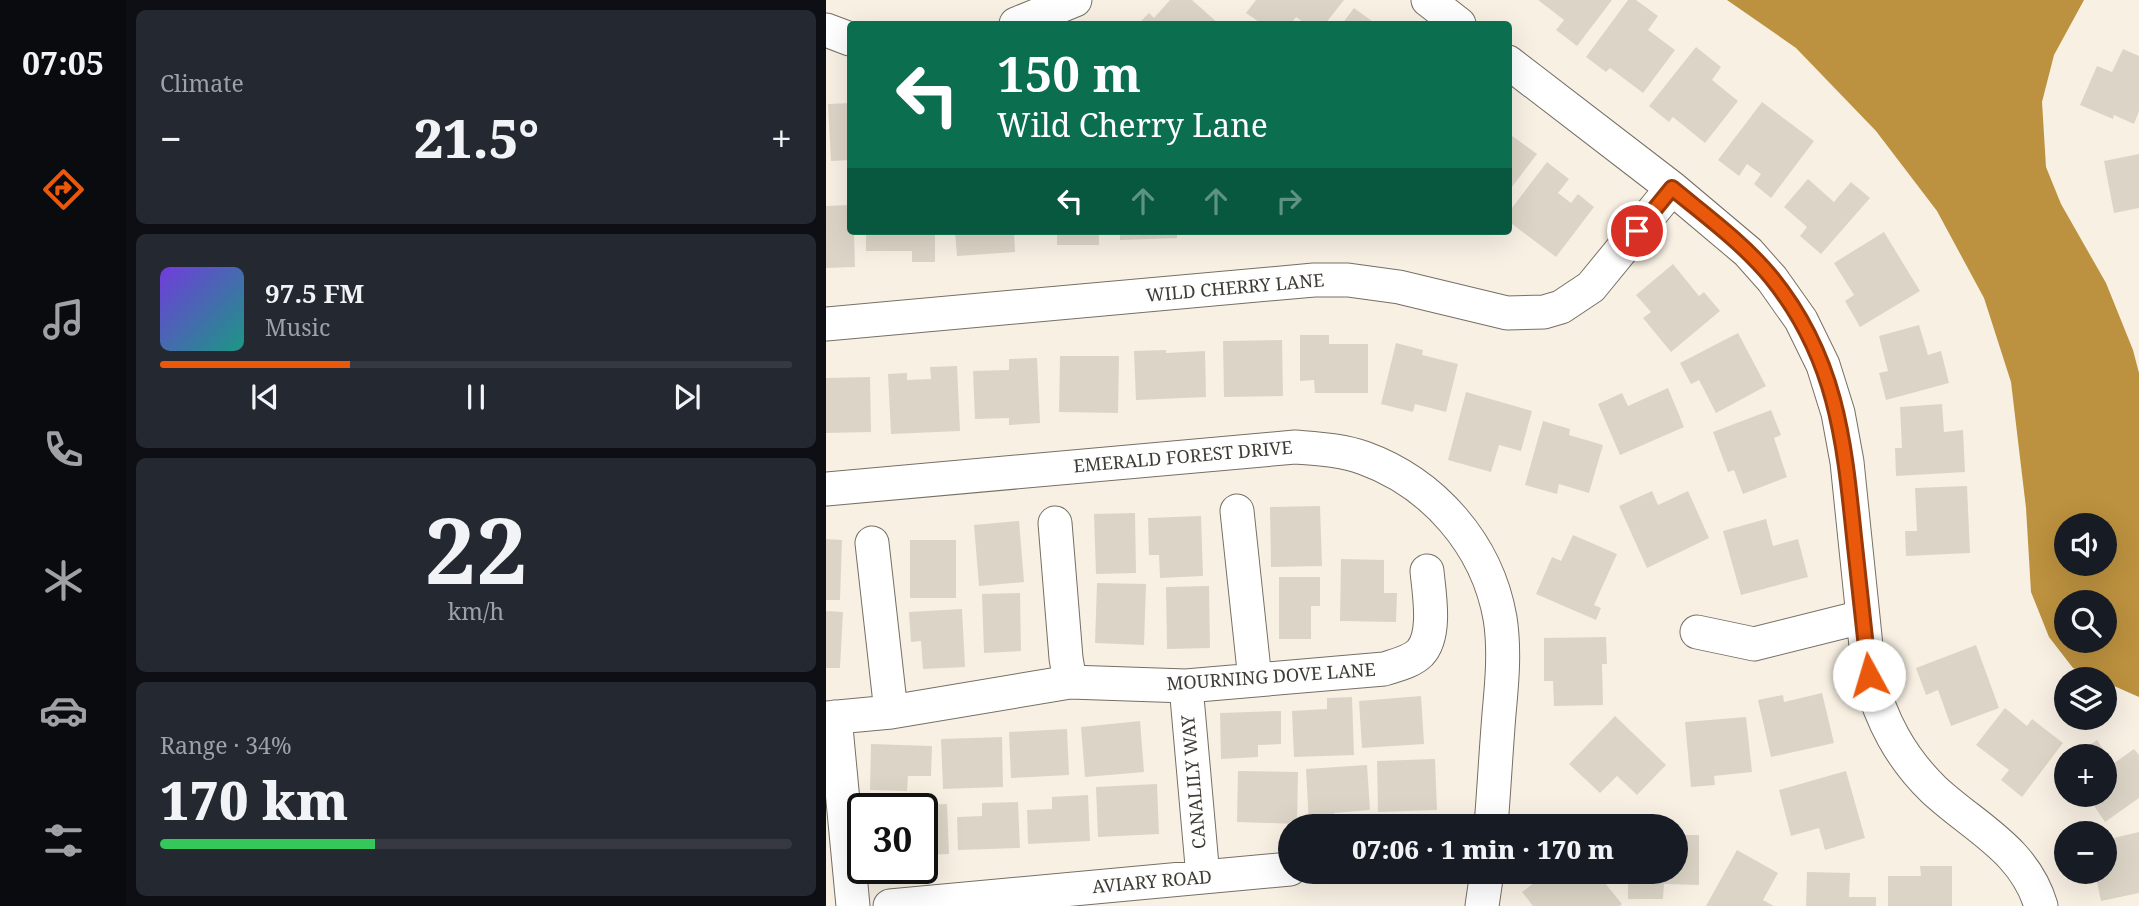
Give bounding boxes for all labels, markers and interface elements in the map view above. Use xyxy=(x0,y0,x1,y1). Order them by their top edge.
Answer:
text: 150 m xyxy=(997,40,1141,106)
text: 07:05 xyxy=(22,41,104,84)
icon: left xyxy=(882,49,973,140)
text: Climate xyxy=(160,67,244,99)
text: 21.5° xyxy=(414,102,539,173)
text: Wild Cherry Lane xyxy=(997,103,1268,146)
text: − xyxy=(160,112,182,164)
text: + xyxy=(771,112,792,164)
icon: directions xyxy=(39,165,88,214)
icon: left xyxy=(1051,182,1089,220)
icon: ahead xyxy=(1124,182,1162,220)
icon: ahead xyxy=(1197,182,1235,220)
icon: right xyxy=(1270,182,1308,220)
pin xyxy=(1607,201,1667,261)
icon: arrive xyxy=(1618,212,1656,250)
street label: WILD CHERRY LANE xyxy=(1145,267,1325,307)
text: 97.5 FM xyxy=(265,275,364,311)
icon: music xyxy=(39,295,88,344)
text: Music xyxy=(265,311,330,343)
icon: previous xyxy=(246,378,284,416)
icon: pause xyxy=(457,378,495,416)
icon: next xyxy=(668,378,706,416)
icon: phone xyxy=(39,425,88,474)
street label: EMERALD FOREST DRIVE xyxy=(1072,434,1293,478)
text: 22 xyxy=(425,487,527,611)
map controls xyxy=(2054,513,2117,884)
button: sound xyxy=(2054,513,2117,576)
icon: climate xyxy=(39,556,88,605)
button: search xyxy=(2054,590,2117,653)
text: km/h xyxy=(448,595,504,627)
position arrow xyxy=(1832,638,1906,712)
street label: MOURNING DOVE LANE xyxy=(1166,657,1376,695)
button: layers xyxy=(2054,667,2117,730)
icon: car xyxy=(39,686,88,735)
street label: CANALILY WAY xyxy=(1175,713,1211,850)
text: Range · 34% xyxy=(160,729,292,761)
button: + xyxy=(2054,744,2117,807)
text: 170 km xyxy=(160,764,348,835)
speed limit sign: 30 xyxy=(847,793,938,884)
icon: filters xyxy=(39,816,88,865)
button: − xyxy=(2054,821,2117,884)
text: 07:06 · 1 min · 170 m xyxy=(1352,831,1614,867)
street label: AVIARY ROAD xyxy=(1091,864,1213,898)

